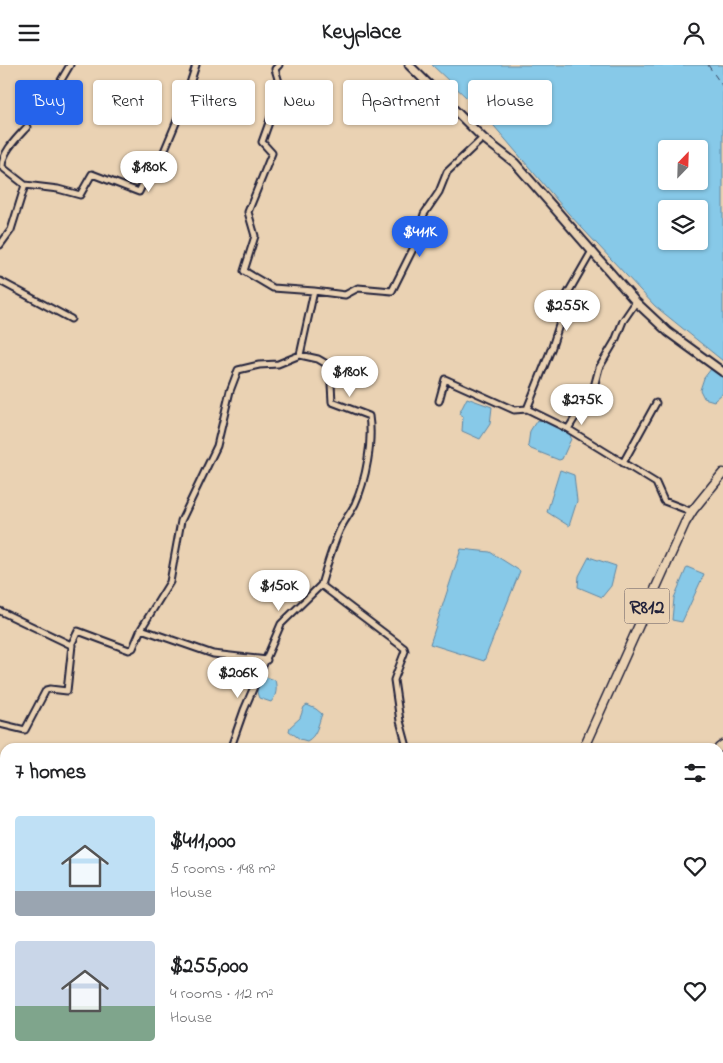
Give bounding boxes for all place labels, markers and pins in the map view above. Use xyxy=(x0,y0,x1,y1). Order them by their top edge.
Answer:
pin: $180K xyxy=(114,151,184,193)
pin: $411K xyxy=(385,215,455,258)
pin: $255K xyxy=(532,289,602,332)
pin: $180K xyxy=(315,355,385,398)
pin: $275K xyxy=(547,383,617,426)
pin: $150K xyxy=(244,569,314,612)
pin: $206K xyxy=(203,657,273,699)

